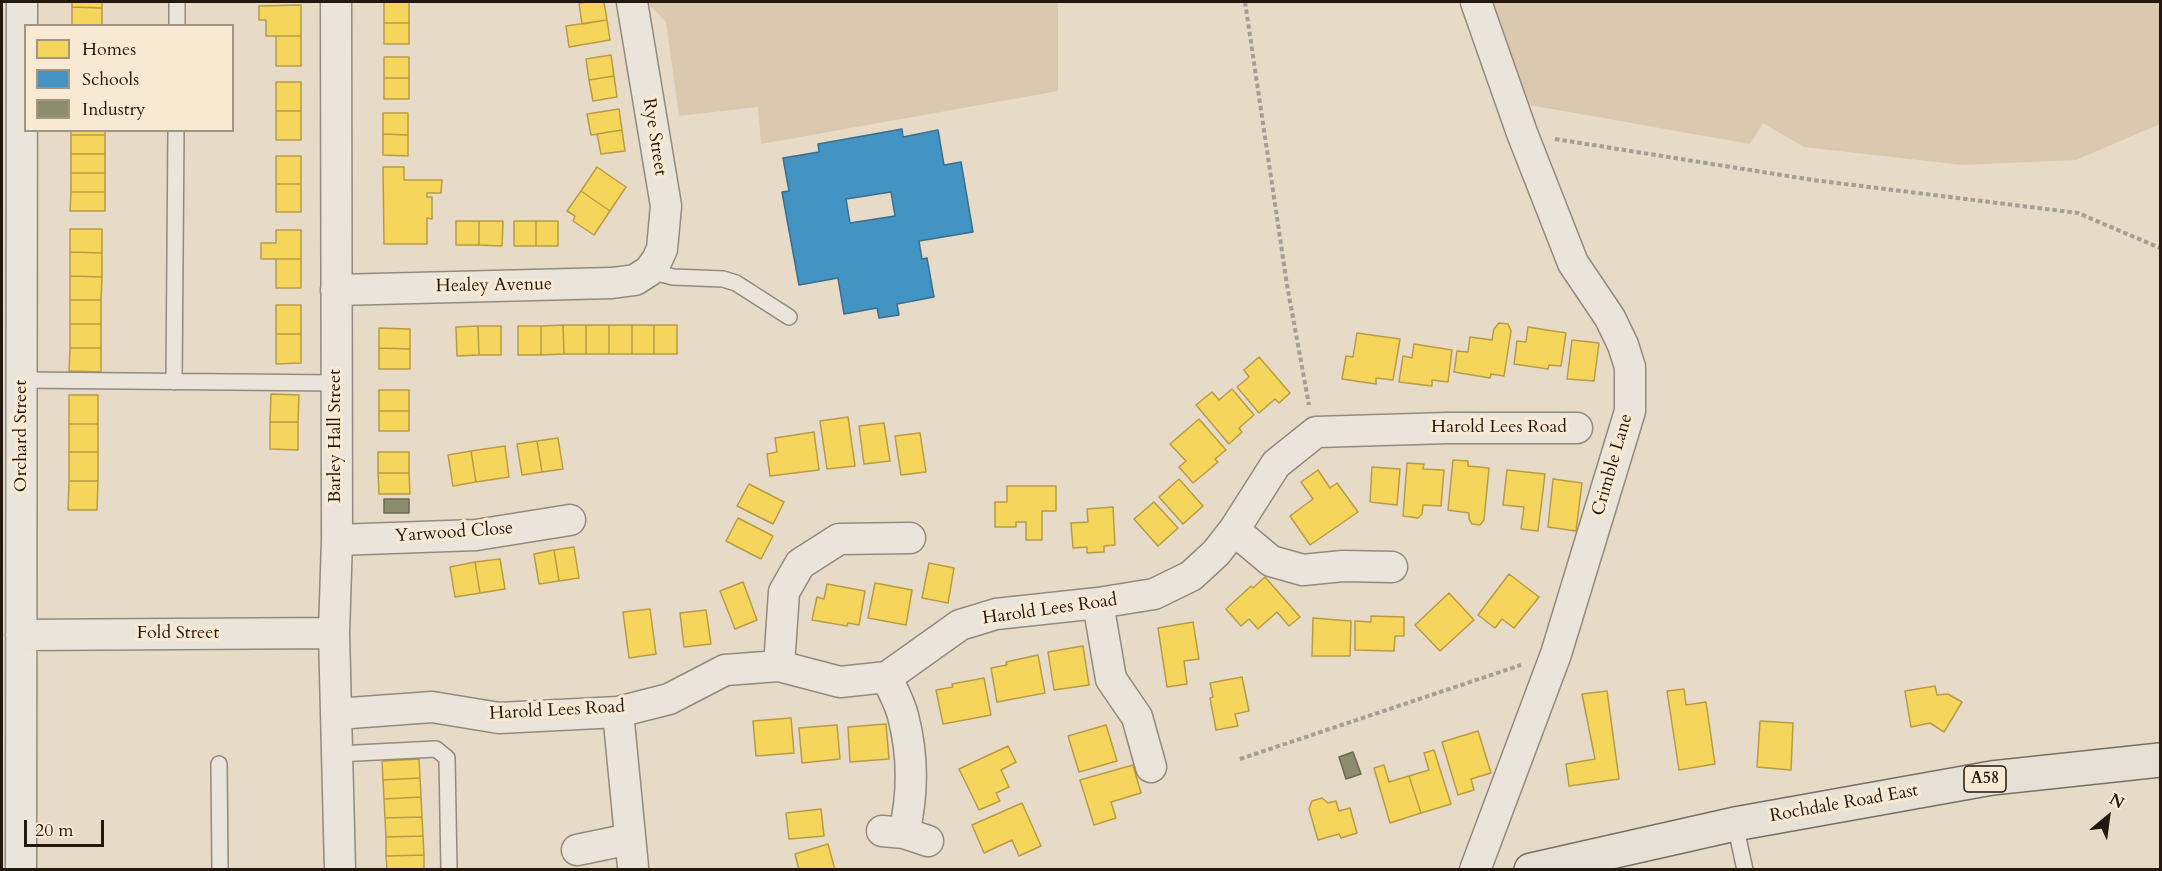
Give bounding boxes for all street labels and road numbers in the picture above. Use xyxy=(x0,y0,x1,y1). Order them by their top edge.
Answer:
street label: Rye Street xyxy=(637,97,671,177)
street label: Healey Avenue xyxy=(436,274,552,298)
street label: Barley Hall Street xyxy=(325,369,347,503)
street label: Orchard Street xyxy=(11,380,33,492)
street label: Crimble Lane xyxy=(1588,412,1638,518)
street label: Harold Lees Road xyxy=(1431,417,1567,439)
street label: Yarwood Close xyxy=(394,518,514,548)
street label: Harold Lees Road xyxy=(981,590,1119,630)
street label: Fold Street xyxy=(137,623,219,645)
street label: Harold Lees Road xyxy=(489,697,625,725)
road number: A58 xyxy=(1964,766,2006,792)
street label: Rochdale Road East xyxy=(1768,780,1920,828)

